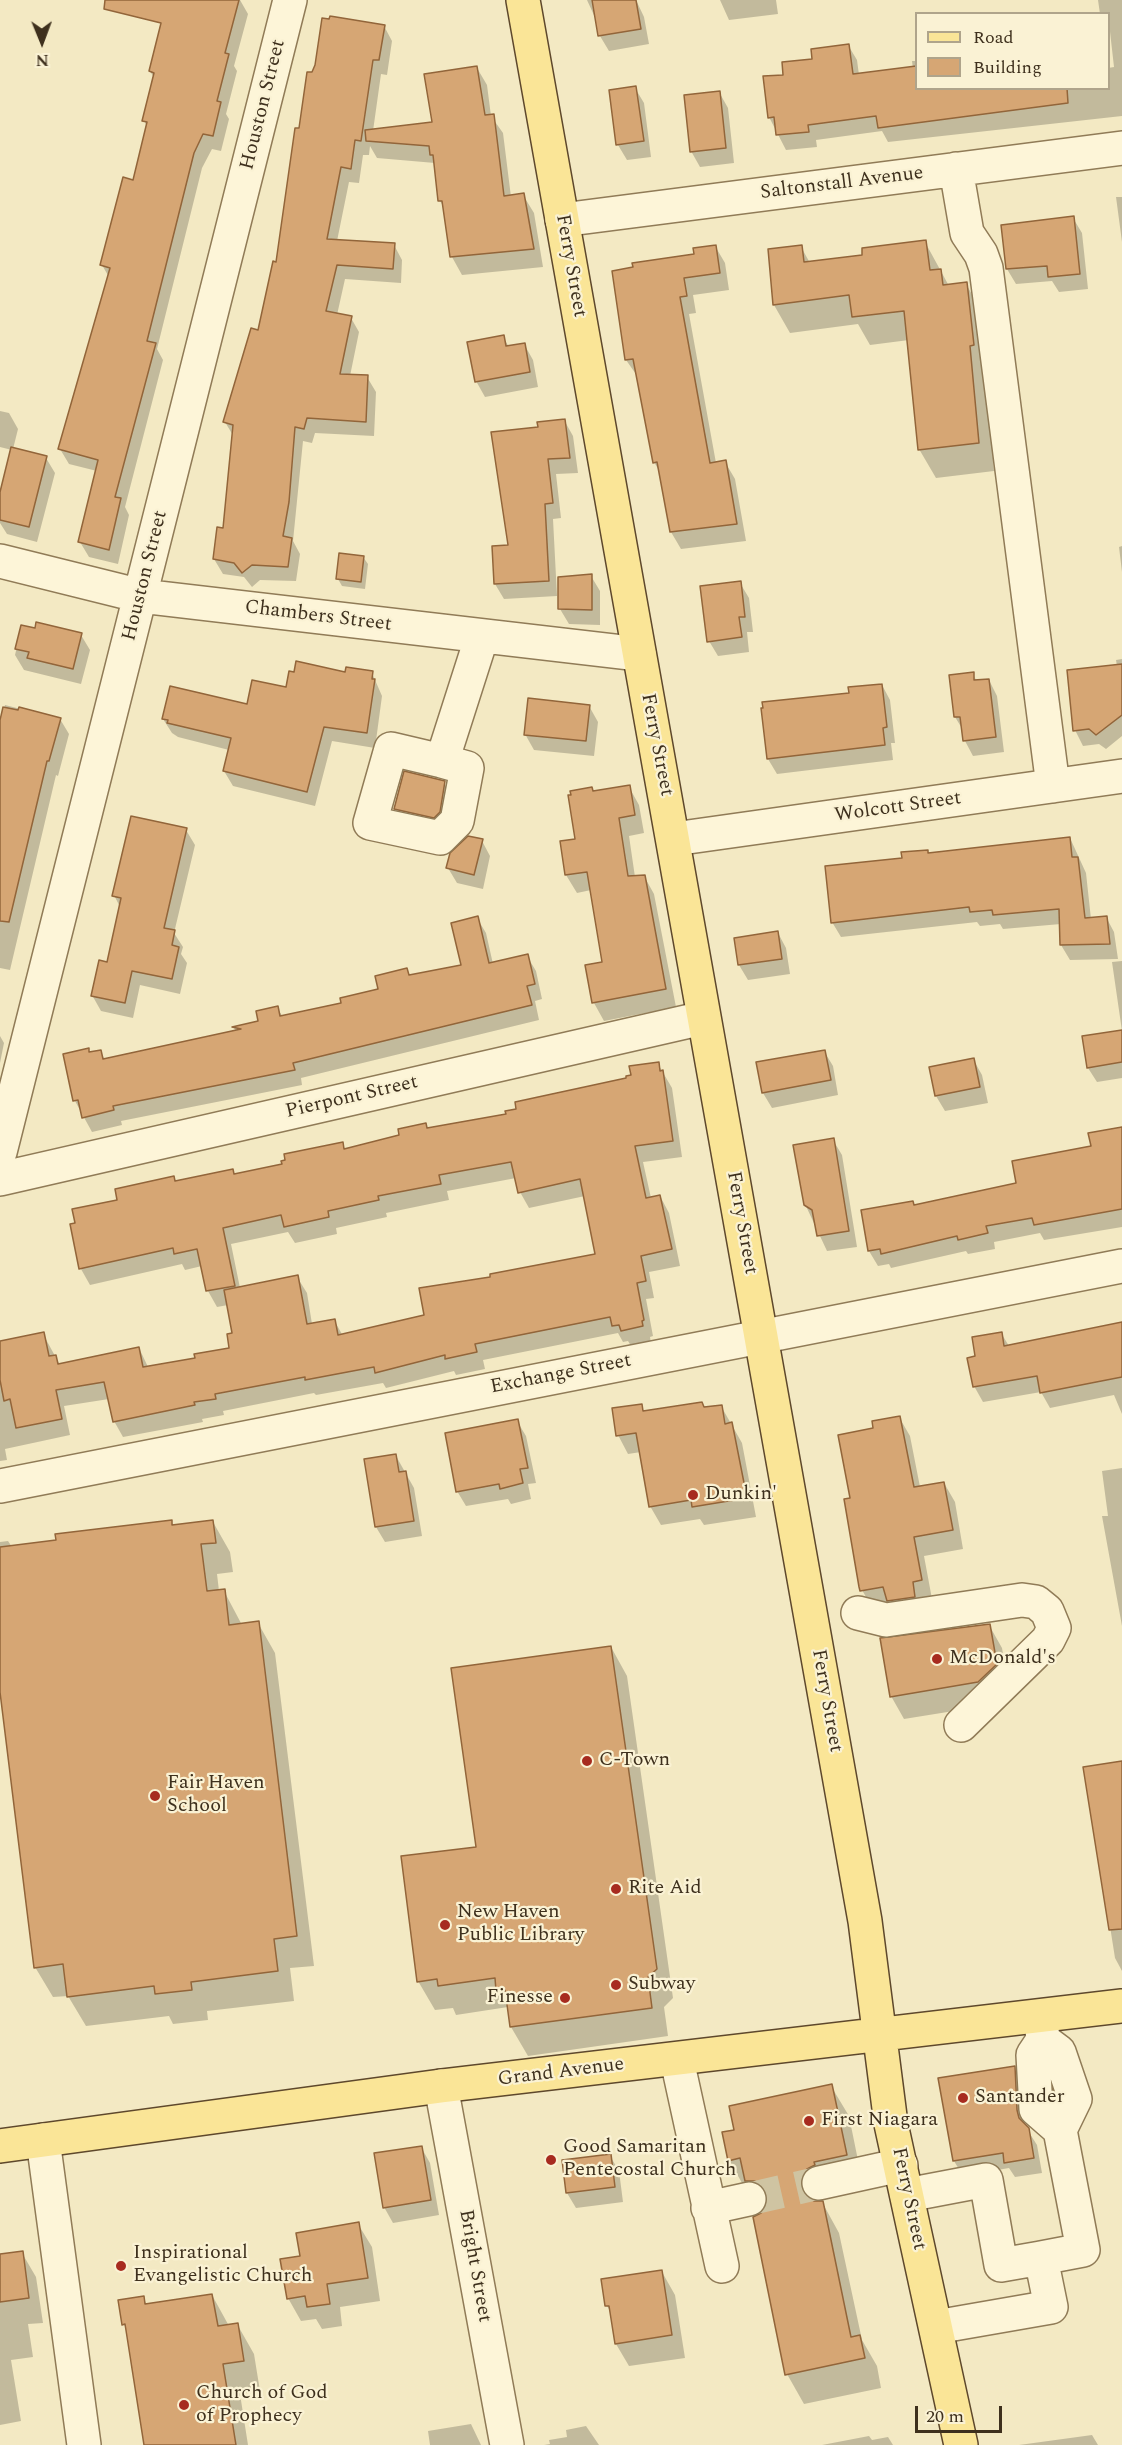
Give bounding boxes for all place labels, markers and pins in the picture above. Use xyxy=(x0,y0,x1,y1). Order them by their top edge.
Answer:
place label: Dunkin' xyxy=(705,1483,777,1507)
marker: Dunkin' xyxy=(686,1488,700,1502)
place label: McDonald's xyxy=(949,1647,1056,1671)
marker: McDonald's xyxy=(930,1652,944,1666)
place label: C-Town xyxy=(599,1749,670,1773)
marker: C-Town xyxy=(580,1754,594,1768)
place label: Fair Haven School xyxy=(167,1772,265,1819)
marker: Fair Haven School xyxy=(148,1789,162,1803)
place label: Rite Aid xyxy=(628,1877,702,1901)
marker: Rite Aid xyxy=(609,1882,623,1896)
place label: New Haven Public Library xyxy=(457,1901,584,1948)
marker: New Haven Public Library xyxy=(438,1918,452,1932)
place label: Subway xyxy=(628,1973,695,1997)
marker: Subway xyxy=(609,1978,623,1992)
place label: Finesse xyxy=(487,1986,553,2010)
marker: Finesse xyxy=(558,1991,572,2005)
place label: Santander xyxy=(975,2086,1065,2110)
marker: Santander xyxy=(956,2091,970,2105)
place label: First Niagara xyxy=(821,2109,938,2133)
marker: First Niagara xyxy=(802,2114,816,2128)
place label: Good Samaritan Pentecostal Church xyxy=(563,2136,736,2183)
marker: Good Samaritan Pentecostal Church xyxy=(544,2153,558,2167)
place label: Inspirational Evangelistic Church xyxy=(133,2242,312,2289)
marker: Inspirational Evangelistic Church xyxy=(114,2259,128,2273)
place label: Church of God of Prophecy xyxy=(196,2382,328,2429)
marker: Church of God of Prophecy xyxy=(177,2398,191,2412)

